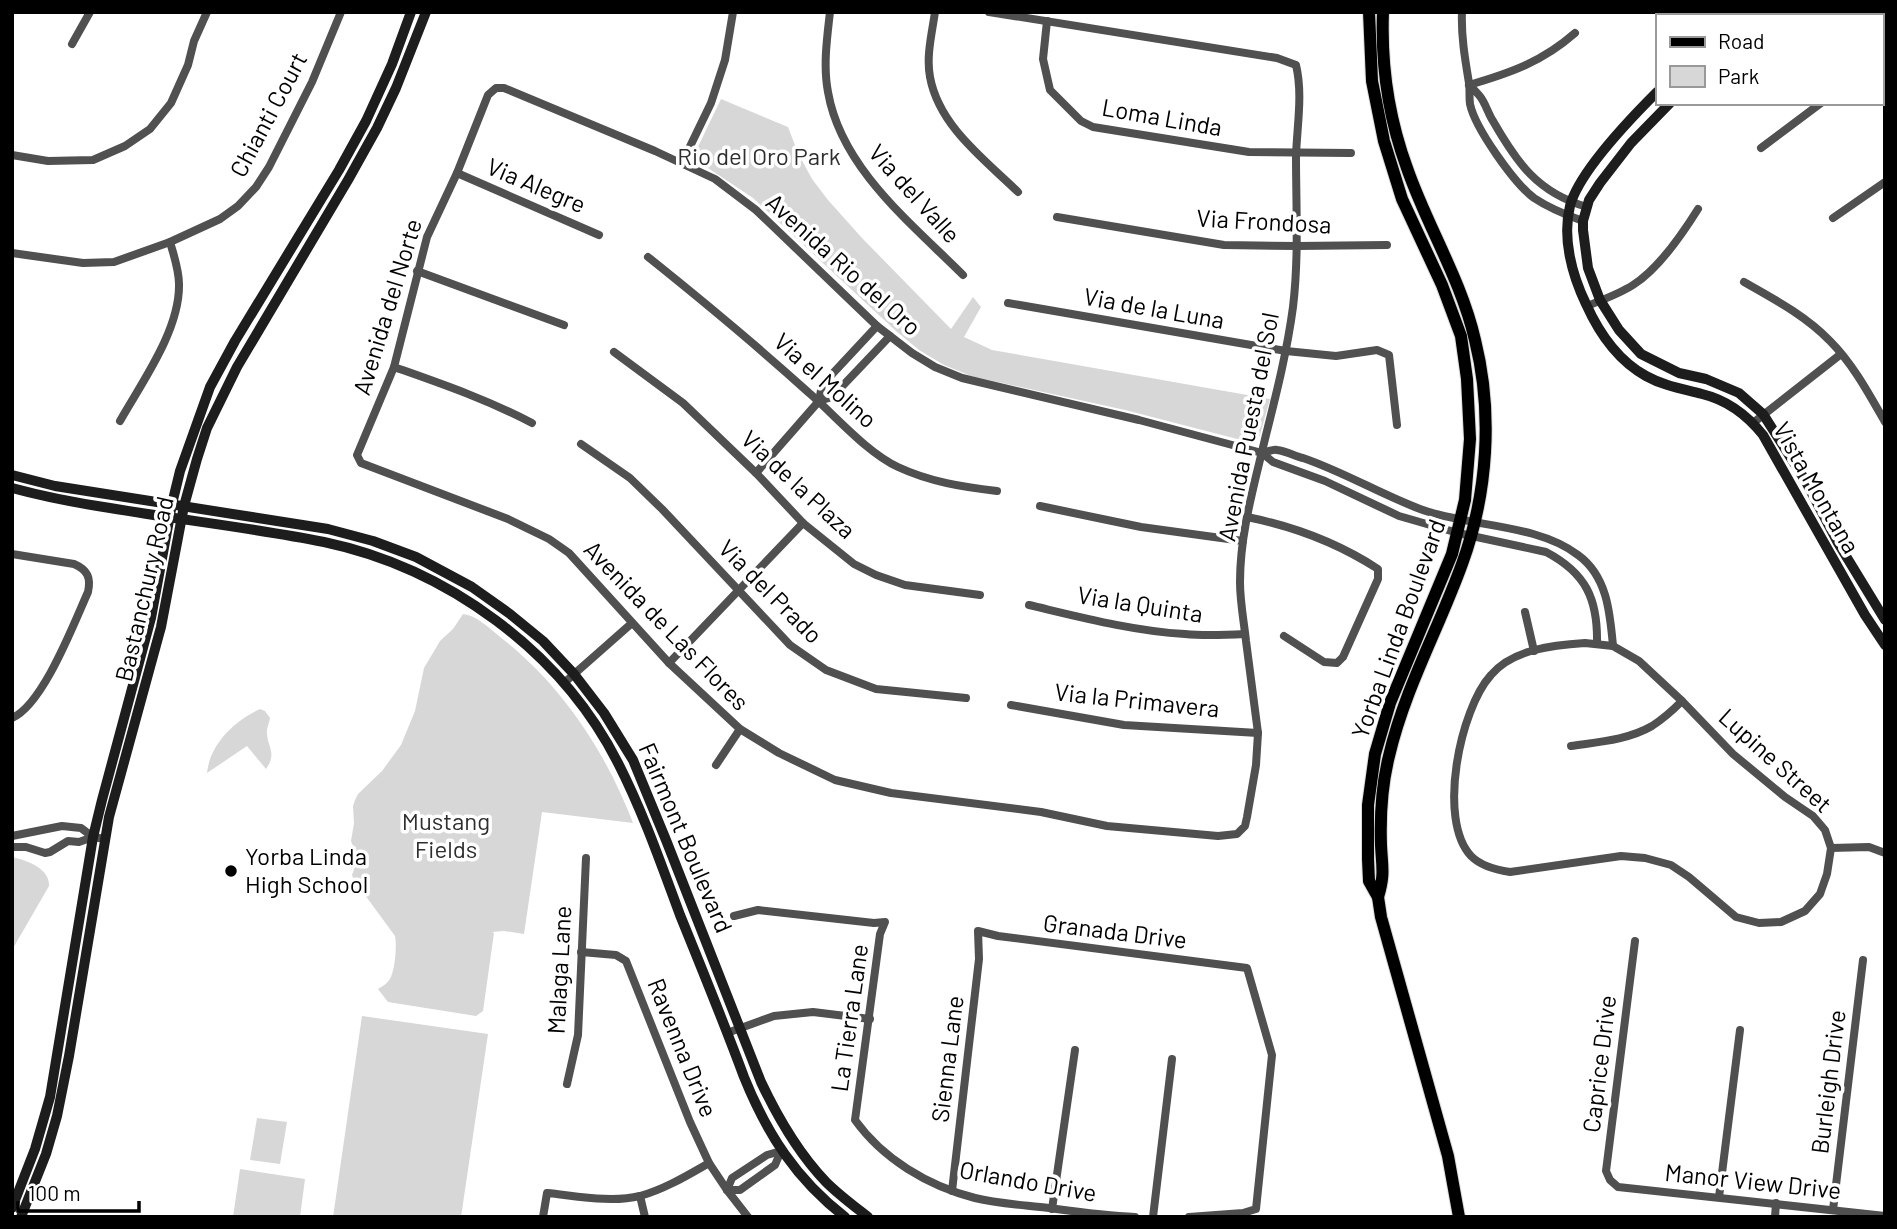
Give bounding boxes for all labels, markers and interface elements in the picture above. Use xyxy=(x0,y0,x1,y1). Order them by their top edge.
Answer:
legend xyxy=(1656,14,1883,105)
text: Road xyxy=(1718,28,1764,53)
street label: Chianti Court xyxy=(223,47,313,181)
text: Park xyxy=(1718,63,1759,88)
street label: Loma Linda xyxy=(1100,92,1225,141)
street label: Via del Valle xyxy=(863,138,967,248)
park label: Rio del Oro Park xyxy=(677,141,841,170)
street label: Via Alegre xyxy=(483,151,590,218)
street label: Avenida Rio del Oro xyxy=(761,187,927,341)
street label: Via Frondosa xyxy=(1196,202,1332,239)
street label: Avenida del Norte xyxy=(346,215,427,398)
street label: Via de la Luna xyxy=(1082,281,1227,334)
street label: Avenida Puesta del Sol xyxy=(1211,310,1284,544)
street label: Via el Molino xyxy=(769,326,883,434)
street label: Vista Montana xyxy=(1768,416,1867,558)
street label: Via de la Plaza xyxy=(736,424,862,544)
street label: Bastanchury Road xyxy=(108,493,179,684)
street label: Yorba Linda Boulevard xyxy=(1344,515,1451,742)
street label: Via del Prado xyxy=(713,533,829,649)
street label: Avenida de Las Flores xyxy=(579,534,756,716)
street label: Via la Quinta xyxy=(1075,579,1205,628)
street label: Via la Primavera xyxy=(1053,676,1221,723)
street label: Lupine Street xyxy=(1714,702,1838,818)
street label: Fairmont Boulevard xyxy=(633,738,739,937)
park label: Mustang Fields xyxy=(402,806,490,863)
place label: Yorba Linda High School xyxy=(245,841,368,898)
marker: Yorba Linda High School xyxy=(223,863,239,879)
street label: Malaga Lane xyxy=(541,905,576,1035)
street label: Granada Drive xyxy=(1042,907,1189,954)
street label: La Tierra Lane xyxy=(824,942,873,1094)
street label: Ravenna Drive xyxy=(642,974,724,1121)
street label: Caprice Drive xyxy=(1576,993,1621,1134)
street label: Sienna Lane xyxy=(924,994,969,1124)
street label: Burleigh Drive xyxy=(1804,1008,1851,1155)
street label: Orlando Drive xyxy=(957,1154,1099,1207)
street label: Manor View Drive xyxy=(1664,1157,1843,1204)
scale bar xyxy=(18,1170,138,1214)
text: 100 m xyxy=(28,1180,81,1205)

